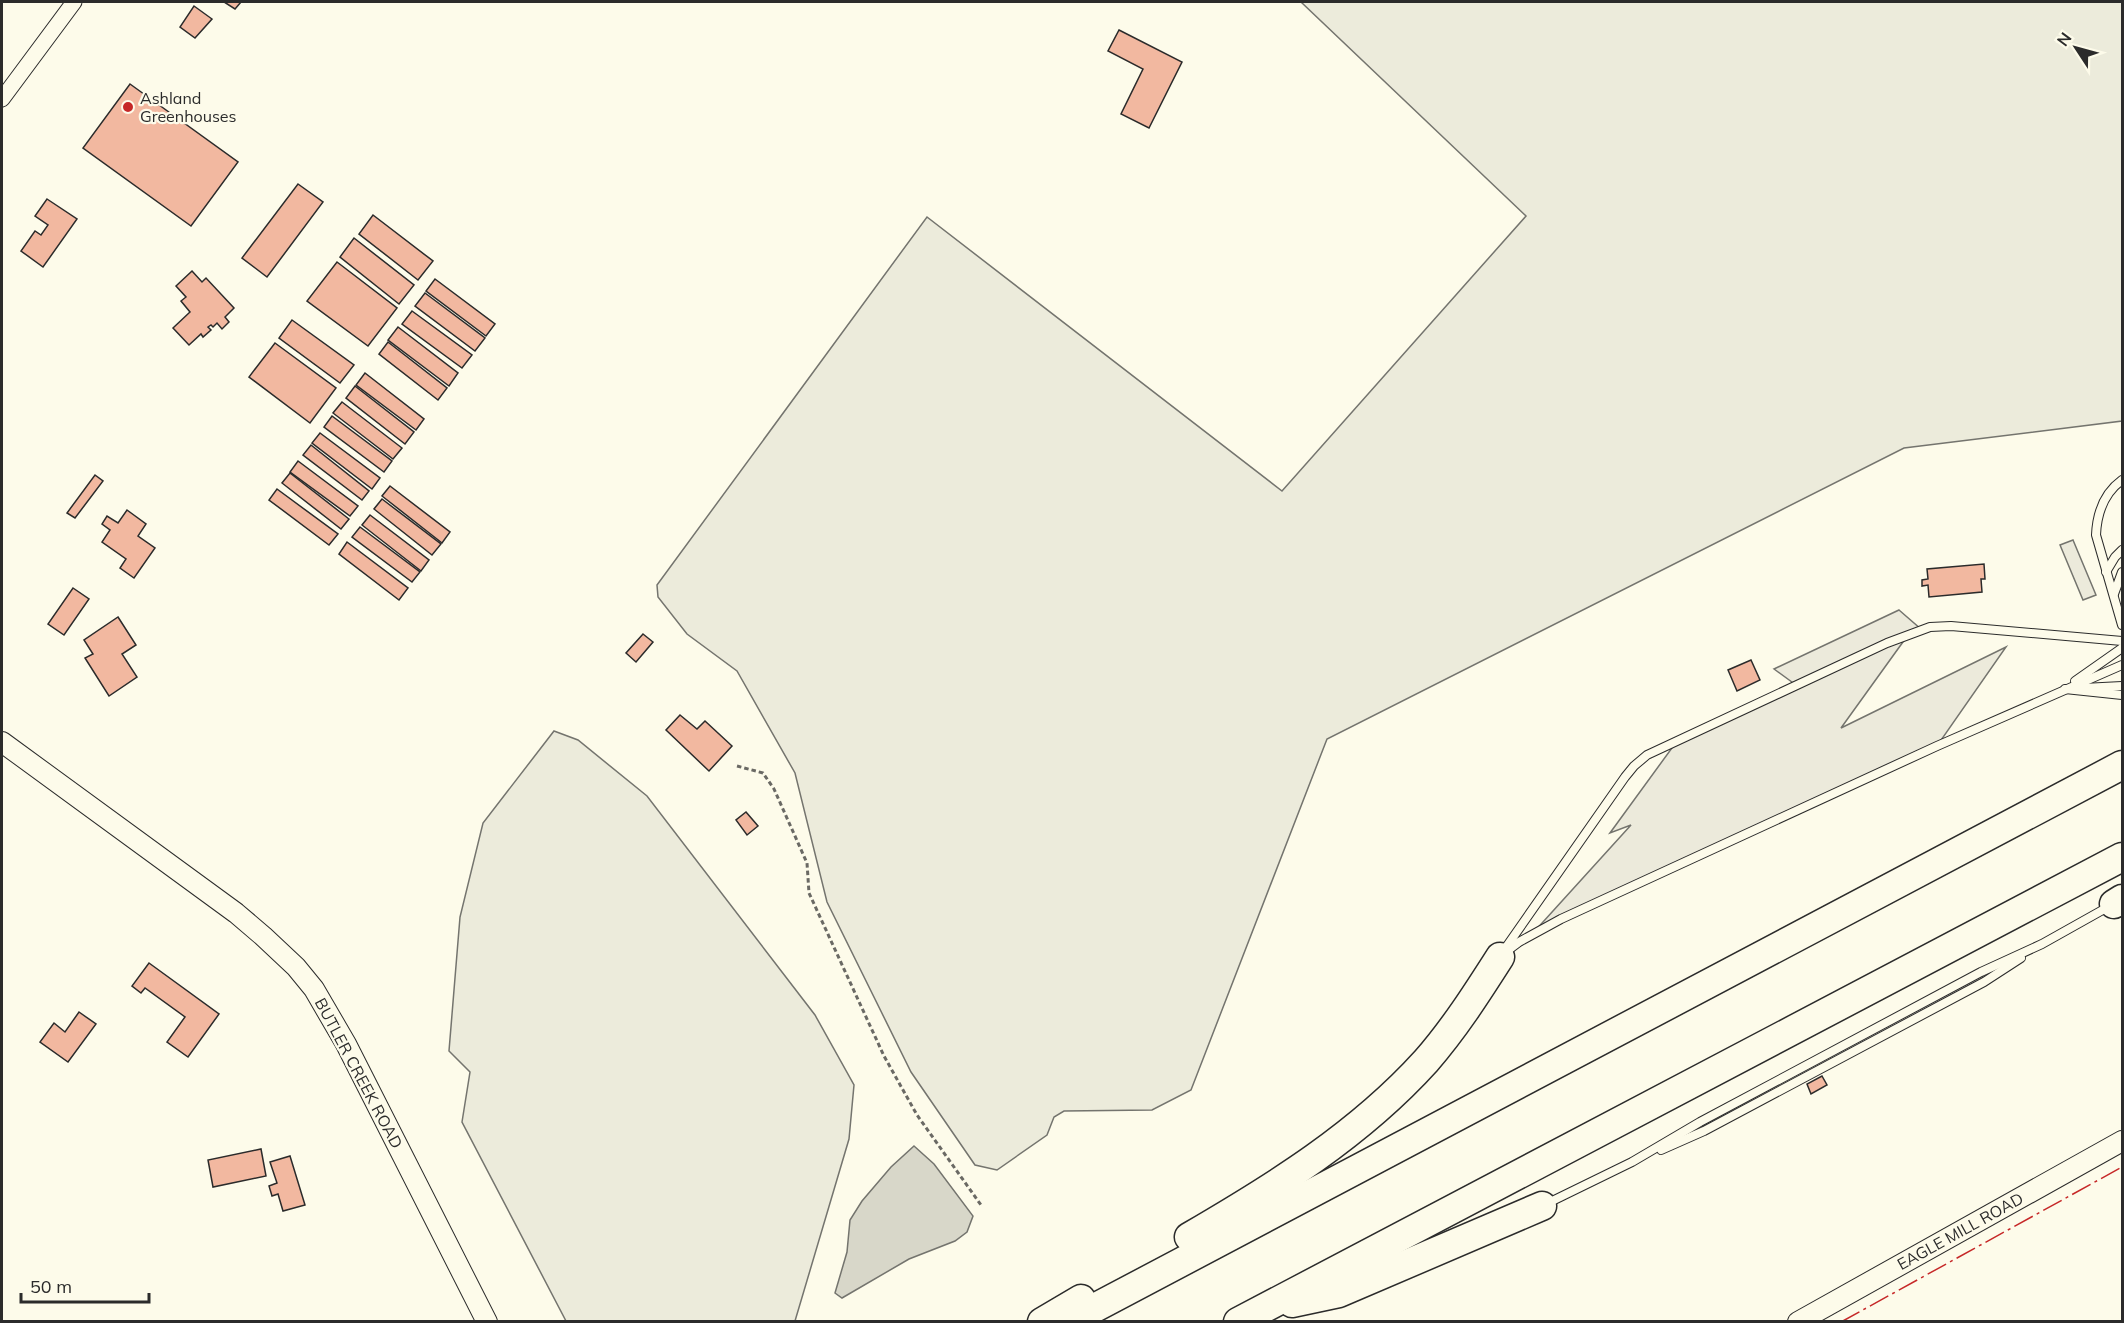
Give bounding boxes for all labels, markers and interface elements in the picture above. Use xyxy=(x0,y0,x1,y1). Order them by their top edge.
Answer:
north arrow xyxy=(2046,18,2106,78)
text: N xyxy=(2052,28,2076,50)
place label: Ashland Greenhouses xyxy=(140,88,237,126)
marker: Ashland Greenhouses xyxy=(121,100,135,114)
street label: BUTLER CREEK ROAD xyxy=(311,994,407,1152)
street label: EAGLE MILL ROAD xyxy=(1893,1188,2027,1274)
scale bar xyxy=(21,1266,148,1304)
text: 50 m xyxy=(30,1275,72,1298)

